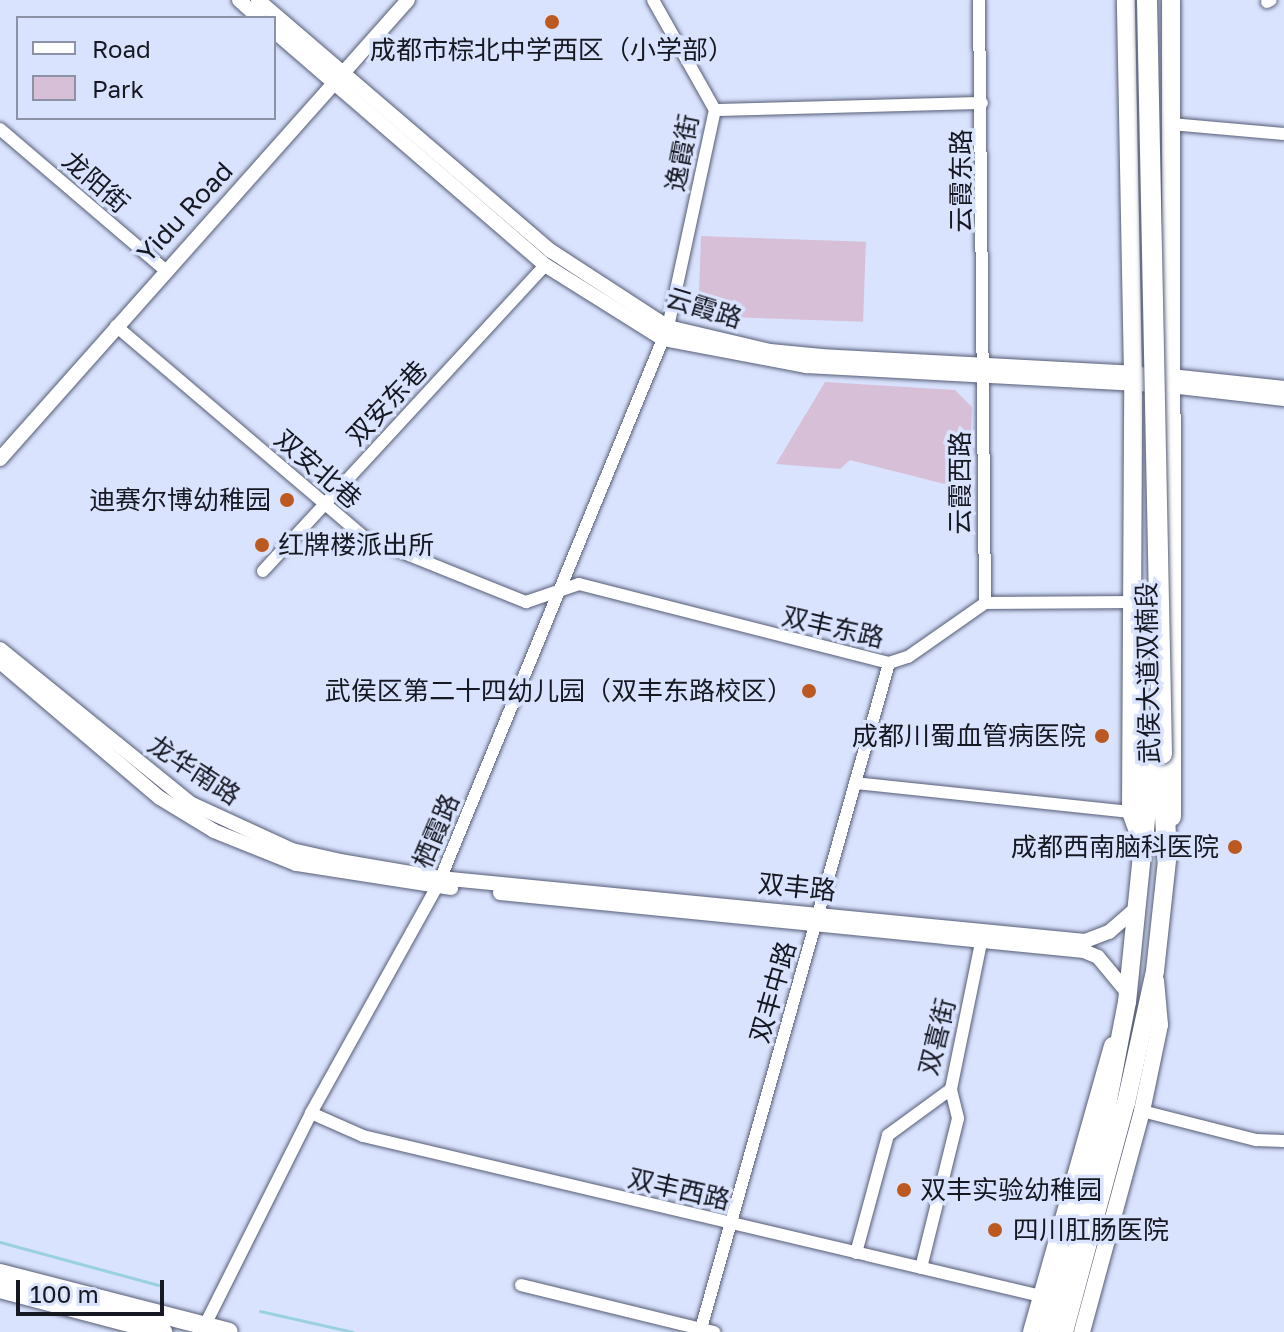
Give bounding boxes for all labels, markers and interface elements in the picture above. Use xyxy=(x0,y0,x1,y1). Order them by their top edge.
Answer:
marker: 成都市棕北中学西区（小学部） xyxy=(543,13,561,31)
legend xyxy=(16,16,276,120)
text: Road xyxy=(92,34,151,63)
place label: 成都市棕北中学西区（小学部） xyxy=(370,34,734,66)
text: Park xyxy=(92,74,144,103)
street label: 逸霞街 xyxy=(659,112,705,194)
street label: 云霞东路 xyxy=(945,129,977,233)
street label: 龙阳街 xyxy=(56,145,136,219)
street label: Yidu Road xyxy=(131,155,239,269)
street label: 云霞路 xyxy=(662,282,746,334)
street label: 双安东巷 xyxy=(340,354,434,452)
street label: 双安北巷 xyxy=(269,423,367,515)
street label: 云霞西路 xyxy=(944,431,976,535)
place label: 迪赛尔博幼稚园 xyxy=(89,484,271,516)
marker: 迪赛尔博幼稚园 xyxy=(278,491,296,509)
place label: 红牌楼派出所 xyxy=(278,529,434,561)
marker: 红牌楼派出所 xyxy=(253,536,271,554)
street label: 武侯大道双楠段 xyxy=(1131,582,1165,764)
street label: 双丰东路 xyxy=(779,600,887,654)
place label: 武侯区第二十四幼儿园（双丰东路校区） xyxy=(325,675,793,707)
marker: 武侯区第二十四幼儿园（双丰东路校区） xyxy=(800,682,818,700)
place label: 成都川蜀血管病医院 xyxy=(852,720,1086,752)
marker: 成都川蜀血管病医院 xyxy=(1093,727,1111,745)
street label: 龙华南路 xyxy=(142,729,246,811)
street label: 栖霞路 xyxy=(406,789,466,873)
place label: 成都西南脑科医院 xyxy=(1011,831,1219,863)
marker: 成都西南脑科医院 xyxy=(1226,838,1244,856)
street label: 双丰路 xyxy=(757,867,837,907)
street label: 双丰中路 xyxy=(744,938,802,1046)
street label: 双喜街 xyxy=(912,995,962,1079)
street label: 双丰西路 xyxy=(625,1162,733,1216)
place label: 双丰实验幼稚园 xyxy=(920,1174,1102,1206)
marker: 双丰实验幼稚园 xyxy=(895,1181,913,1199)
place label: 四川肛肠医院 xyxy=(1013,1214,1169,1246)
marker: 四川肛肠医院 xyxy=(984,1219,1006,1241)
scale bar xyxy=(20,1264,168,1314)
text: 100 m xyxy=(30,1279,99,1308)

